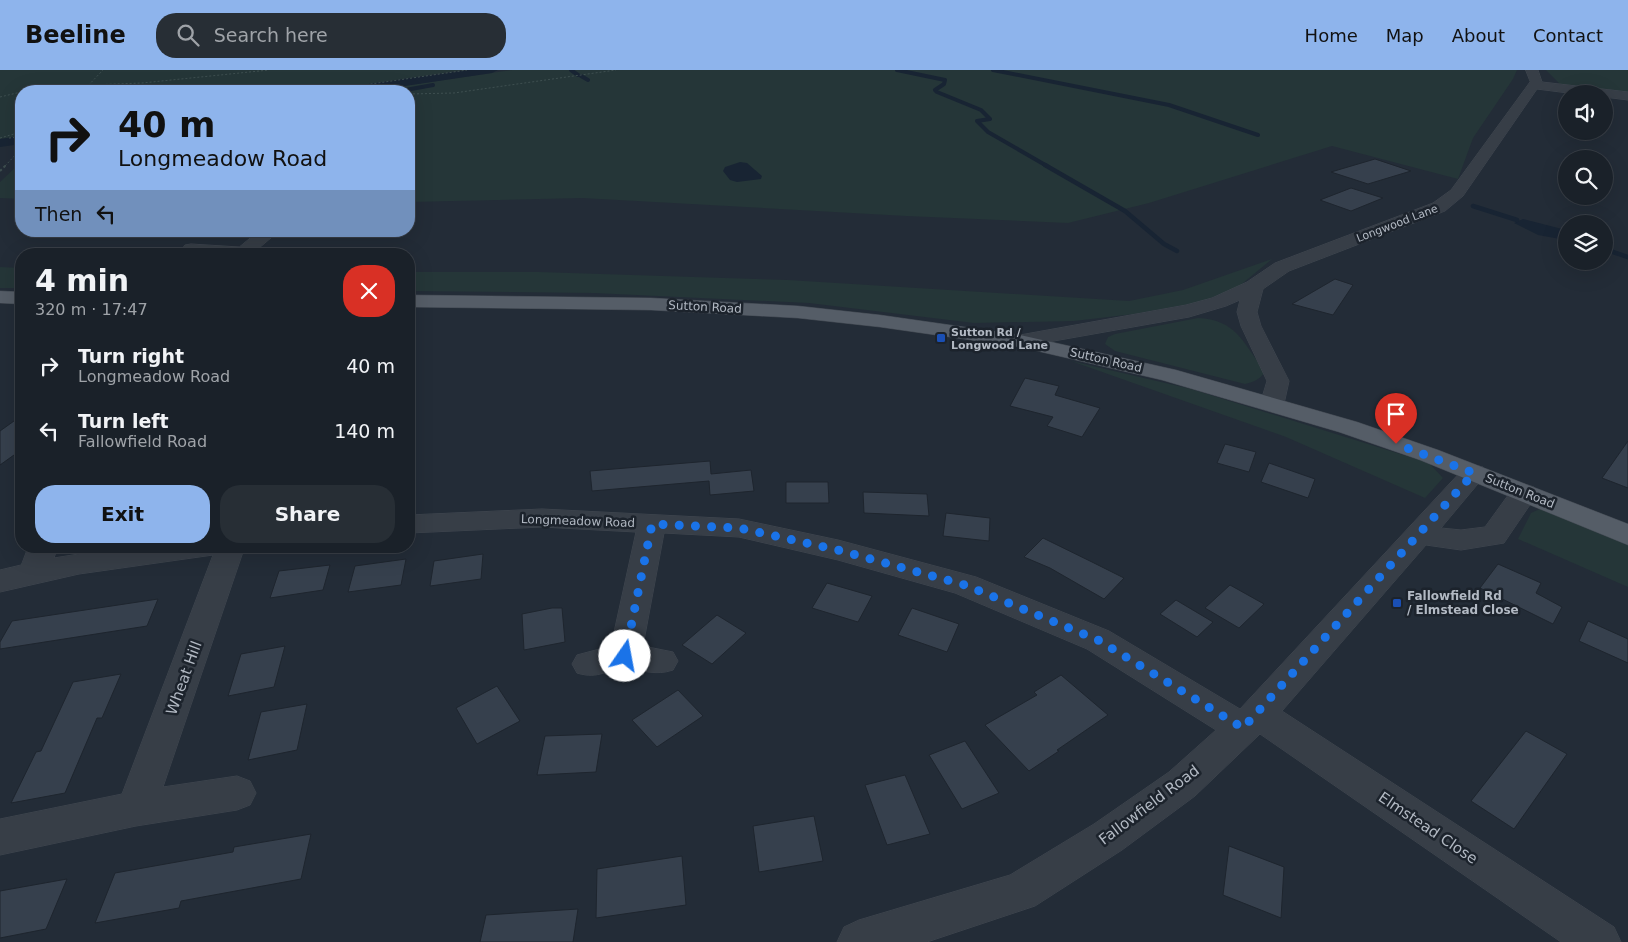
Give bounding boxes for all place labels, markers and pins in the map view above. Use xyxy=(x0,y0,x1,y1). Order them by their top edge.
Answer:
place label: Sutton Rd / Longwood Lane xyxy=(951,326,1048,352)
marker: Sutton Rd / Longwood Lane xyxy=(935,332,947,344)
pin xyxy=(1375,393,1417,444)
place label: Fallowfield Rd / Elmstead Close xyxy=(1407,589,1519,617)
marker: Fallowfield Rd / Elmstead Close xyxy=(1391,597,1403,609)

